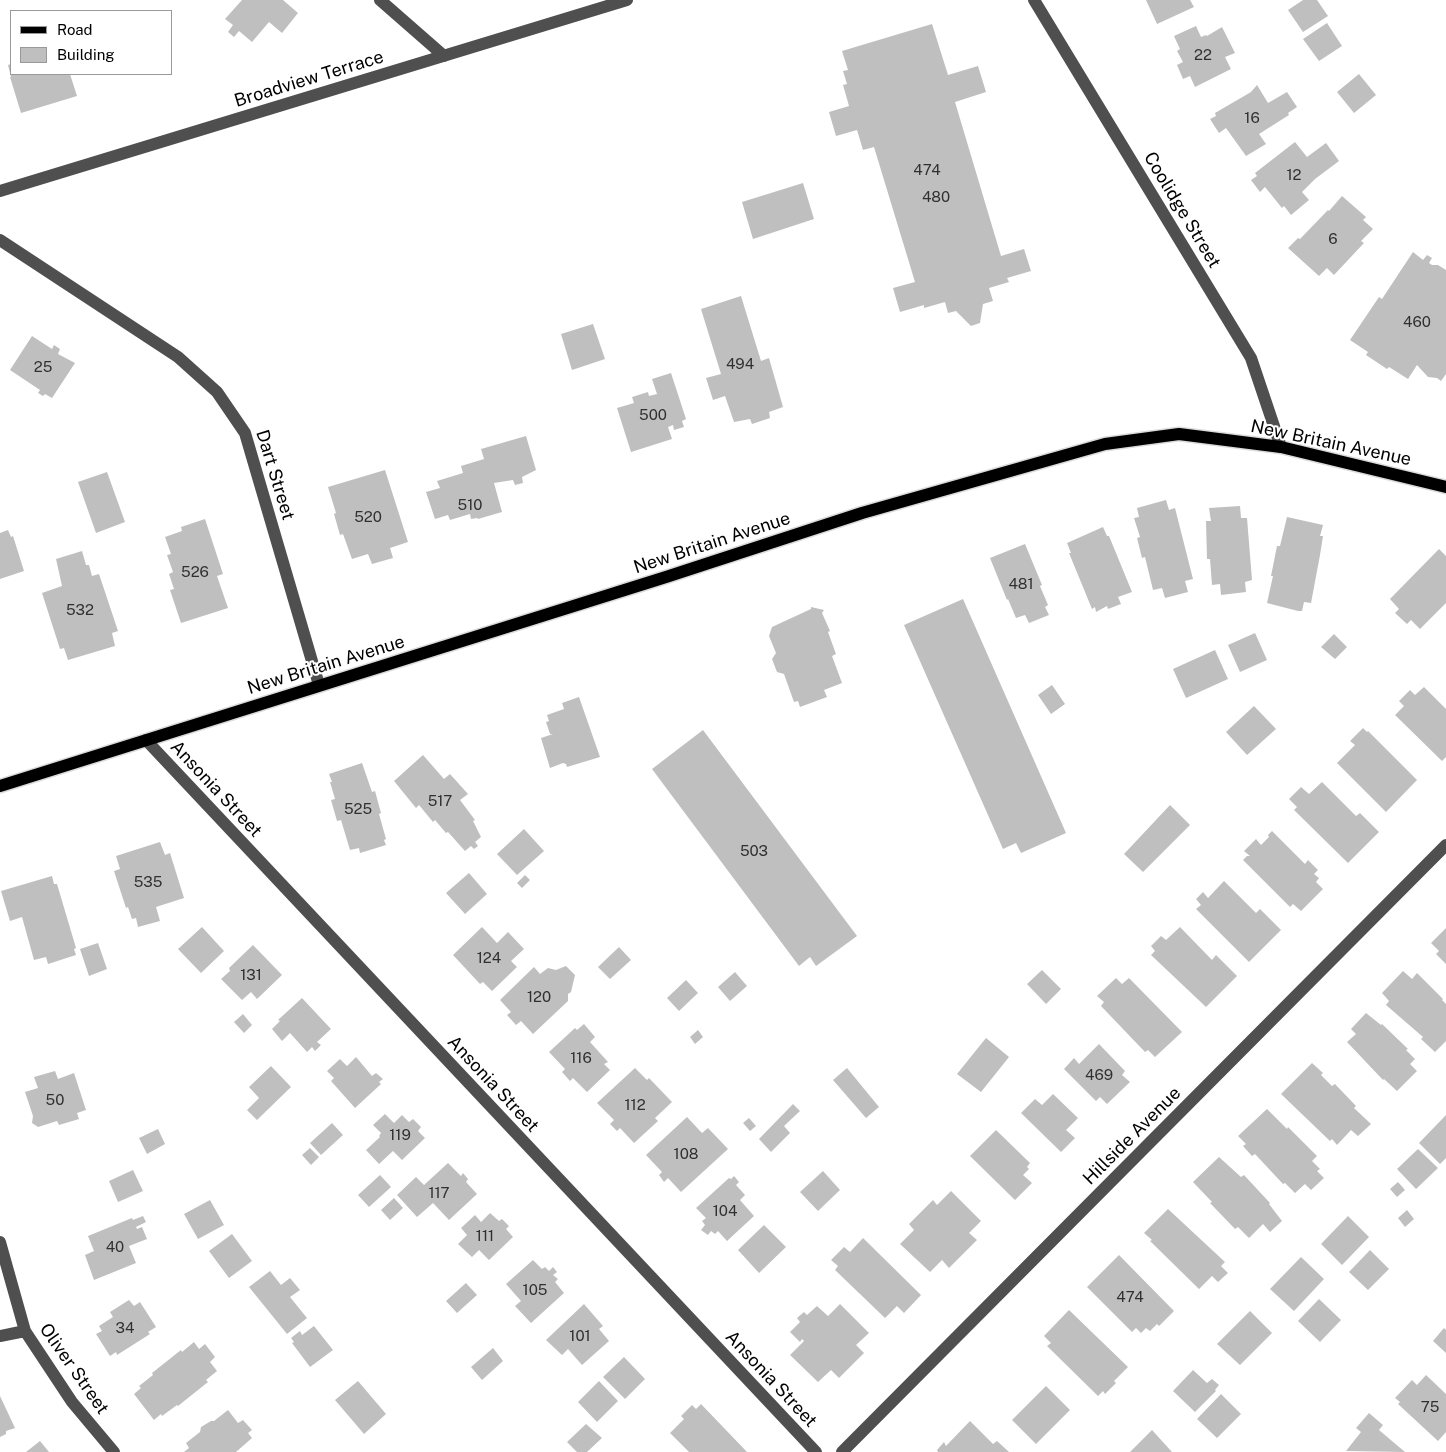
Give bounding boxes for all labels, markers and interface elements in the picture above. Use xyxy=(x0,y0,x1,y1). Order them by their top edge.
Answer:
legend xyxy=(10,10,172,75)
text: Road xyxy=(57,21,93,38)
text: Building xyxy=(57,46,115,63)
street label: Broadview Terrace xyxy=(232,46,386,112)
house number: 22 xyxy=(1194,46,1212,64)
house number: 16 xyxy=(1244,109,1260,127)
street label: Coolidge Street xyxy=(1139,148,1225,272)
house number: 474 xyxy=(913,161,941,179)
house number: 12 xyxy=(1286,166,1302,184)
house number: 480 xyxy=(922,188,950,206)
house number: 6 xyxy=(1328,230,1338,248)
house number: 460 xyxy=(1403,313,1431,331)
house number: 494 xyxy=(726,355,754,373)
house number: 25 xyxy=(34,358,52,376)
house number: 500 xyxy=(639,406,667,424)
street label: New Britain Avenue xyxy=(1249,415,1413,471)
street label: Dart Street xyxy=(251,427,299,523)
house number: 510 xyxy=(458,496,482,514)
street label: New Britain Avenue xyxy=(631,507,793,579)
house number: 520 xyxy=(354,508,382,526)
house number: 526 xyxy=(181,563,209,581)
house number: 481 xyxy=(1008,575,1034,593)
house number: 532 xyxy=(66,601,94,619)
street label: New Britain Avenue xyxy=(245,631,407,699)
street label: Ansonia Street xyxy=(166,736,266,842)
house number: 517 xyxy=(428,792,452,810)
house number: 525 xyxy=(344,800,372,818)
house number: 503 xyxy=(740,842,768,860)
house number: 535 xyxy=(134,873,162,891)
house number: 124 xyxy=(477,949,501,967)
house number: 131 xyxy=(240,966,262,984)
house number: 120 xyxy=(527,988,551,1006)
street label: Ansonia Street xyxy=(443,1031,543,1137)
house number: 116 xyxy=(570,1049,592,1067)
house number: 469 xyxy=(1085,1066,1113,1084)
street label: Hillside Avenue xyxy=(1079,1083,1185,1189)
house number: 50 xyxy=(46,1091,64,1109)
house number: 112 xyxy=(624,1096,646,1114)
house number: 119 xyxy=(389,1126,411,1144)
house number: 108 xyxy=(674,1145,698,1163)
house number: 117 xyxy=(428,1184,450,1202)
house number: 104 xyxy=(713,1202,737,1220)
house number: 111 xyxy=(476,1227,494,1245)
house number: 40 xyxy=(106,1238,124,1256)
house number: 105 xyxy=(523,1281,547,1299)
house number: 474 xyxy=(1116,1288,1144,1306)
street label: Oliver Street xyxy=(35,1319,113,1419)
house number: 34 xyxy=(116,1319,134,1337)
street label: Ansonia Street xyxy=(721,1326,821,1432)
house number: 101 xyxy=(569,1327,591,1345)
house number: 75 xyxy=(1421,1398,1439,1416)

